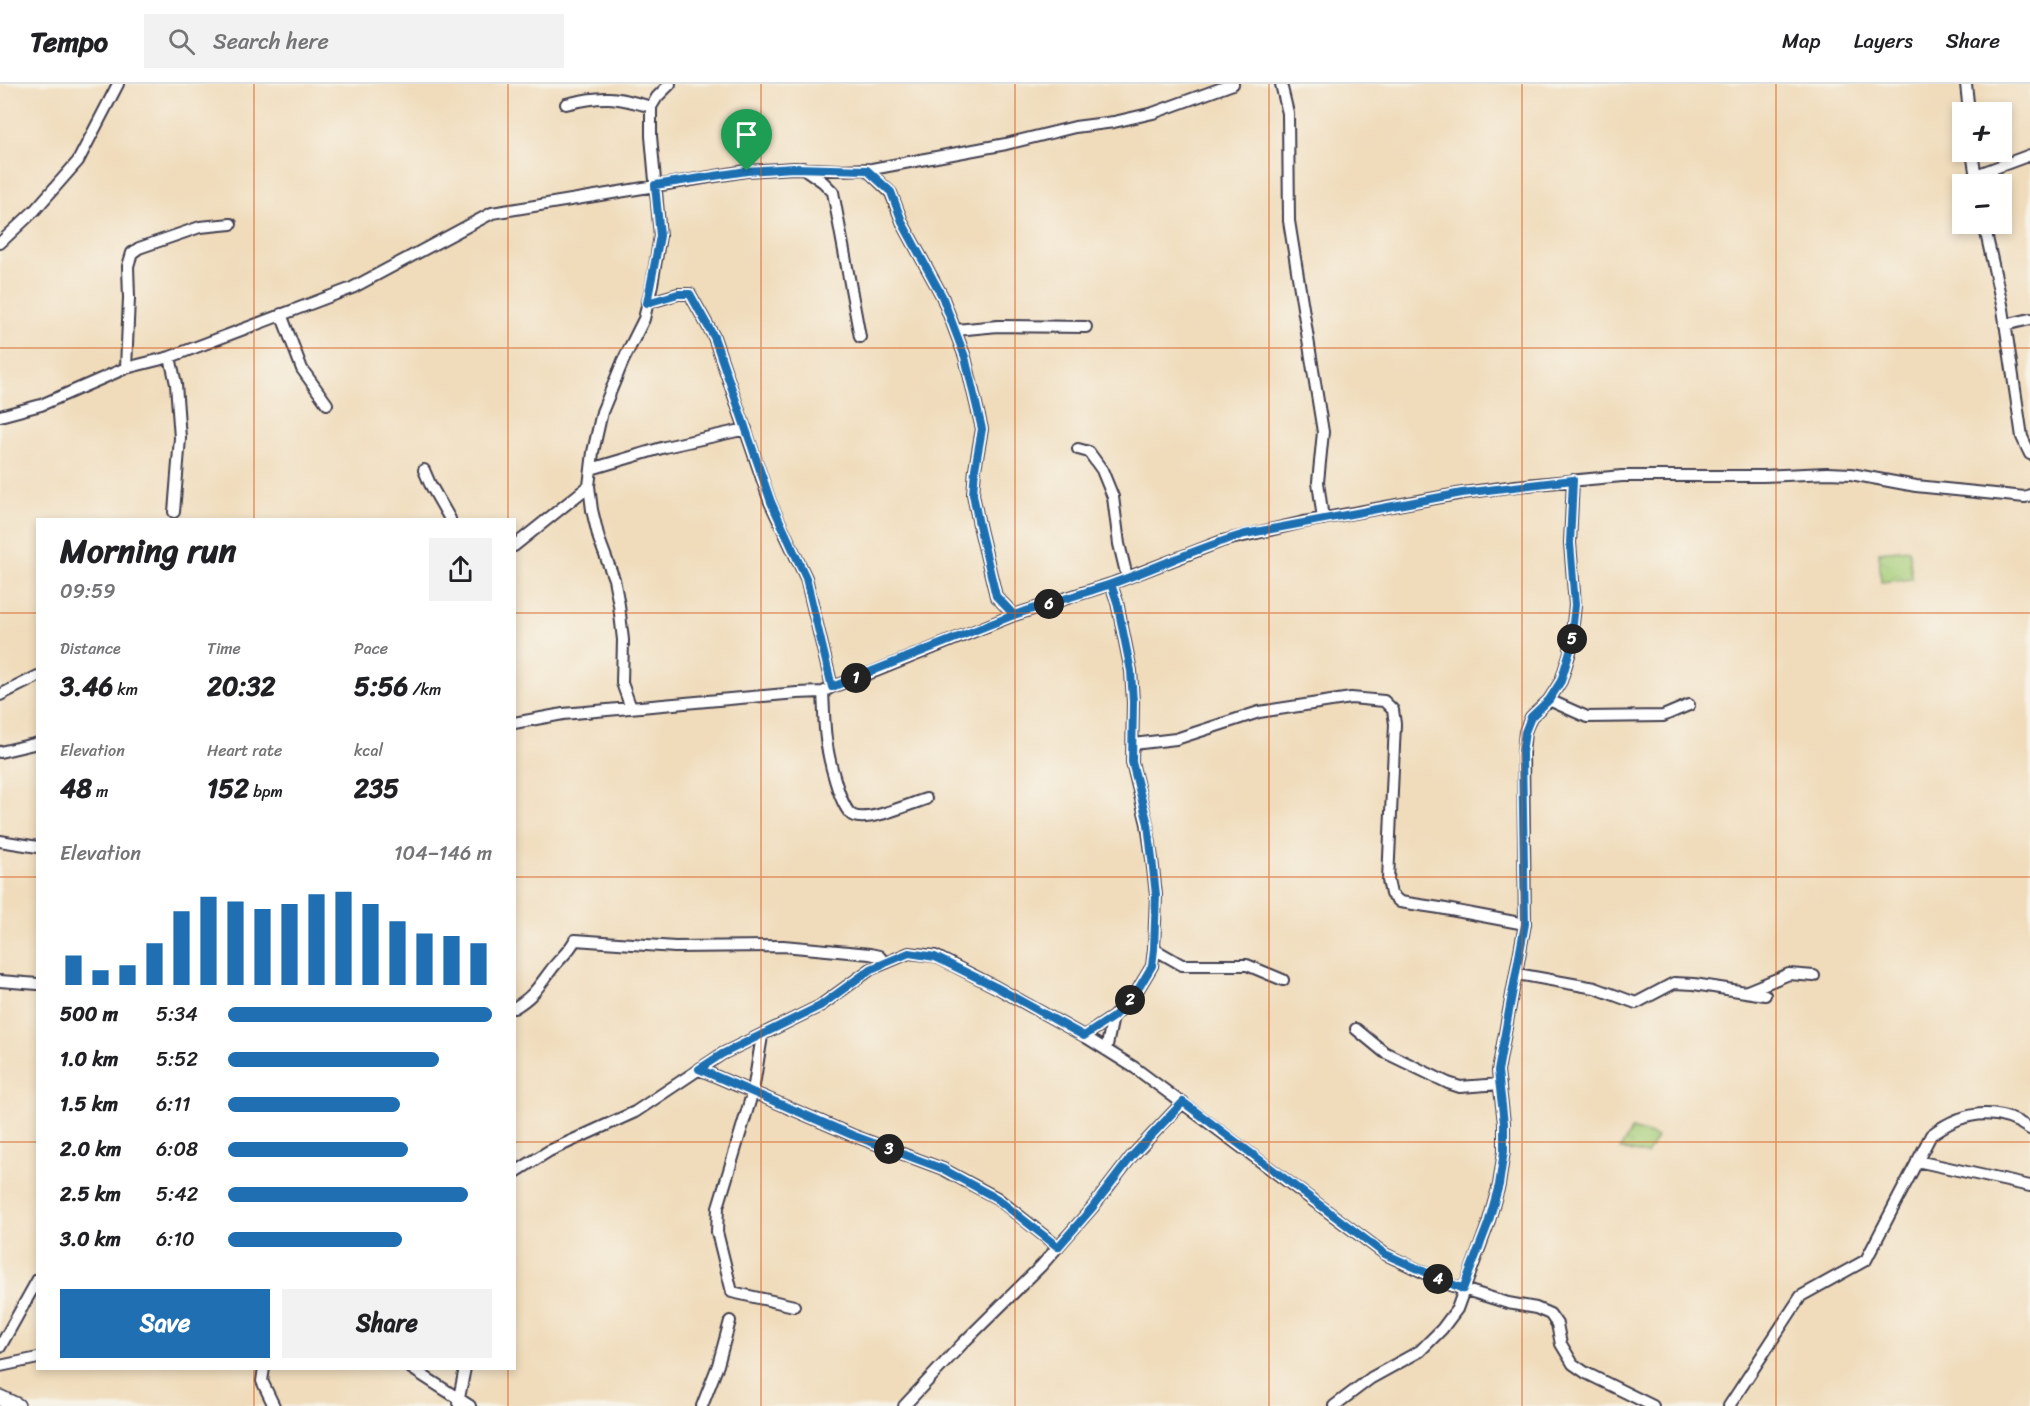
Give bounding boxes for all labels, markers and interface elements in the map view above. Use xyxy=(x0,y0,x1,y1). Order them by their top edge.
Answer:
search box xyxy=(144,14,564,68)
text: Tempo xyxy=(30,17,108,66)
text: Search here xyxy=(213,22,329,61)
text: Map xyxy=(1782,22,1821,60)
text: Layers xyxy=(1854,22,1913,60)
text: Share xyxy=(1946,22,2000,60)
icon: search xyxy=(165,25,198,58)
map controls xyxy=(1952,102,2012,234)
button: + xyxy=(1952,102,2012,162)
pin xyxy=(721,109,772,171)
icon: arrive xyxy=(730,118,763,151)
button: − xyxy=(1952,174,2012,234)
text: Morning run xyxy=(60,522,236,580)
button: share xyxy=(429,538,492,601)
text: 09:59 xyxy=(60,574,115,609)
pin: 6 xyxy=(1034,589,1064,619)
text: 6 xyxy=(1044,589,1054,618)
pin: 5 xyxy=(1557,624,1587,654)
text: 5 xyxy=(1567,624,1577,653)
text: Distance xyxy=(60,634,121,663)
text: Time xyxy=(207,634,241,663)
text: Pace xyxy=(354,634,388,663)
text: 3.46 xyxy=(60,663,113,709)
text: 20:32 xyxy=(207,663,276,709)
text: 5:56 xyxy=(354,663,408,709)
pin: 1 xyxy=(841,663,871,693)
text: 1 xyxy=(853,663,859,692)
text: km xyxy=(113,675,138,704)
text: /km xyxy=(408,675,441,704)
text: Elevation xyxy=(60,736,125,765)
text: Heart rate xyxy=(207,736,282,765)
text: kcal xyxy=(354,736,383,765)
text: 48 xyxy=(60,765,92,811)
text: 152 xyxy=(207,765,249,811)
text: 235 xyxy=(354,765,399,811)
text: m xyxy=(92,777,108,806)
text: bpm xyxy=(249,777,283,806)
text: Elevation xyxy=(60,836,141,871)
text: 104–146 m xyxy=(394,836,492,871)
pin: 2 xyxy=(1115,985,1145,1015)
text: 2 xyxy=(1125,985,1135,1014)
text: 500 m xyxy=(60,997,118,1032)
text: 5:34 xyxy=(156,997,198,1032)
text: 1.0 km xyxy=(60,1042,118,1077)
text: 5:52 xyxy=(156,1042,198,1077)
text: 1.5 km xyxy=(60,1087,118,1122)
text: 6:11 xyxy=(156,1087,191,1122)
text: 2.0 km xyxy=(60,1132,121,1167)
text: 6:08 xyxy=(156,1132,198,1167)
pin: 3 xyxy=(874,1134,904,1164)
text: 3 xyxy=(885,1134,893,1163)
text: 2.5 km xyxy=(60,1177,121,1212)
text: 5:42 xyxy=(156,1177,198,1212)
text: 3.0 km xyxy=(60,1222,121,1257)
text: 6:10 xyxy=(156,1222,195,1257)
pin: 4 xyxy=(1423,1264,1453,1294)
text: 4 xyxy=(1433,1264,1443,1293)
button: Save xyxy=(60,1289,270,1358)
button: Share xyxy=(282,1289,492,1358)

